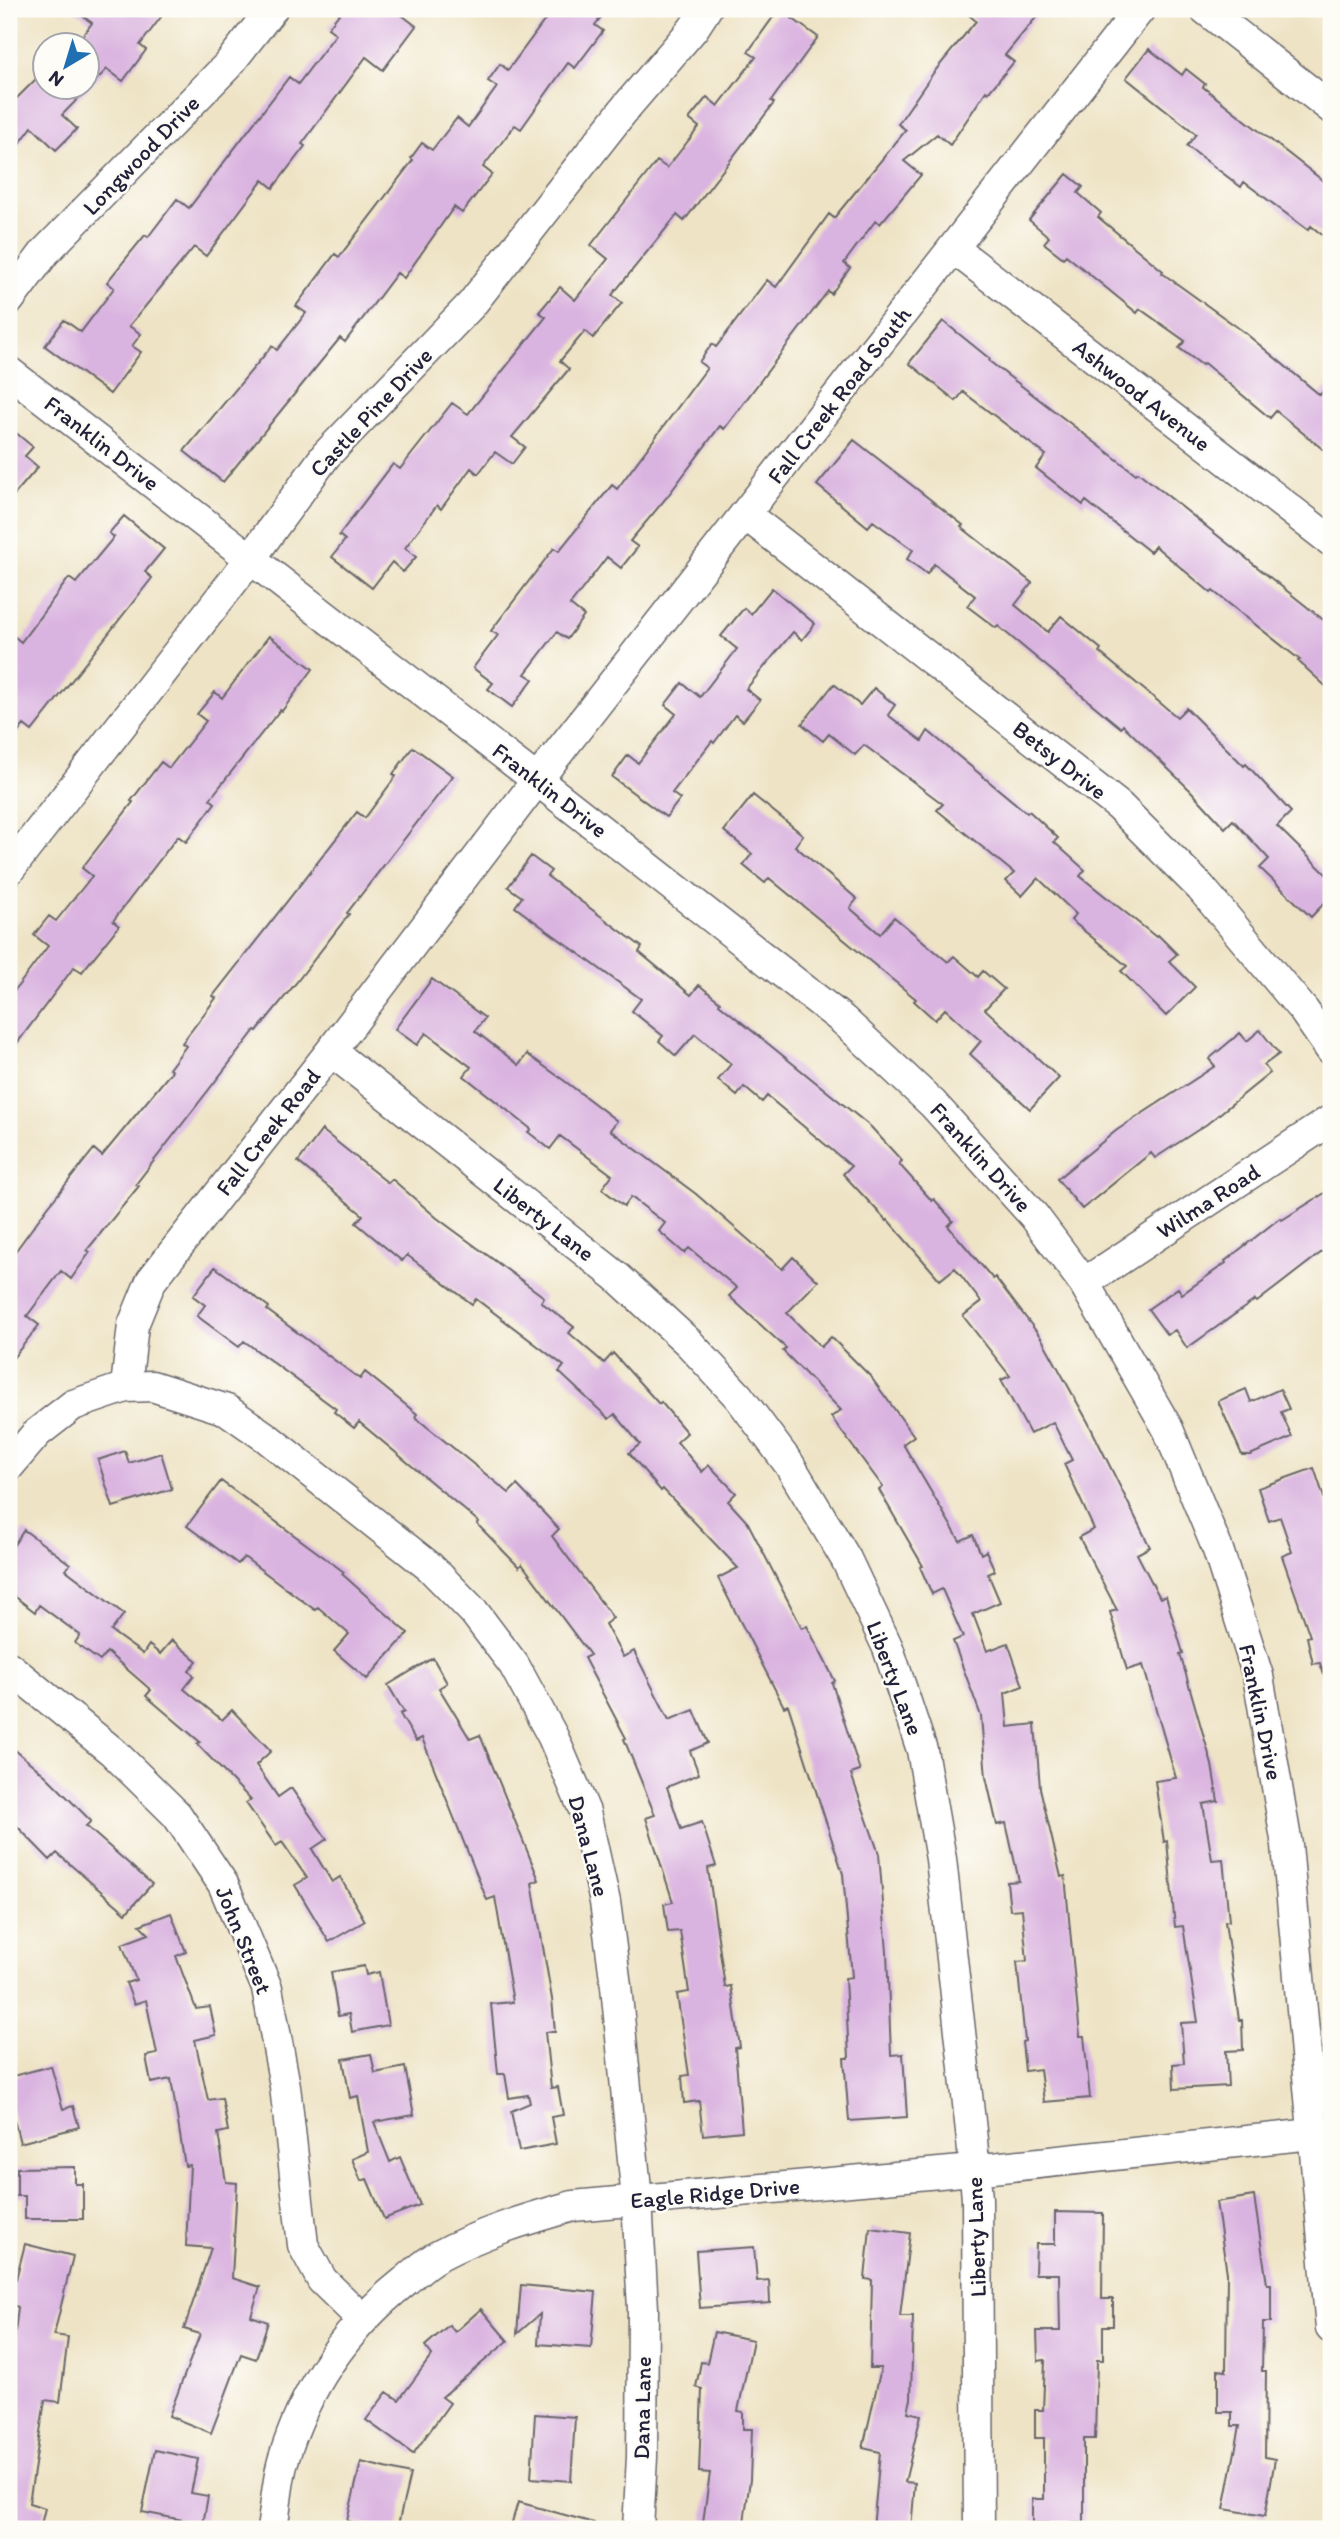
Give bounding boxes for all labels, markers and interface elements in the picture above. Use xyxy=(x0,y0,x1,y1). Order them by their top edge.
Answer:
north arrow xyxy=(32,32,102,102)
text: N xyxy=(44,66,68,92)
street label: Longwood Drive xyxy=(77,89,205,221)
street label: Fall Creek Road South xyxy=(761,300,917,489)
street label: Ashwood Avenue xyxy=(1068,333,1216,457)
street label: Castle Pine Drive xyxy=(304,341,438,483)
street label: Franklin Drive xyxy=(39,389,165,497)
street label: Betsy Drive xyxy=(1007,715,1113,805)
street label: Franklin Drive xyxy=(487,736,613,844)
street label: Fall Creek Road xyxy=(210,1063,326,1201)
street label: Franklin Drive xyxy=(924,1096,1038,1218)
street label: Wilma Road xyxy=(1151,1157,1265,1245)
street label: Liberty Lane xyxy=(488,1171,600,1267)
street label: Liberty Lane xyxy=(860,1617,930,1739)
street label: Franklin Drive xyxy=(1233,1641,1289,1783)
street label: Dana Lane xyxy=(562,1792,616,1900)
street label: John Street xyxy=(210,1882,278,1998)
street label: Eagle Ridge Drive xyxy=(629,2172,801,2214)
street label: Liberty Lane xyxy=(960,2176,992,2298)
street label: Dana Lane xyxy=(627,2356,657,2460)

